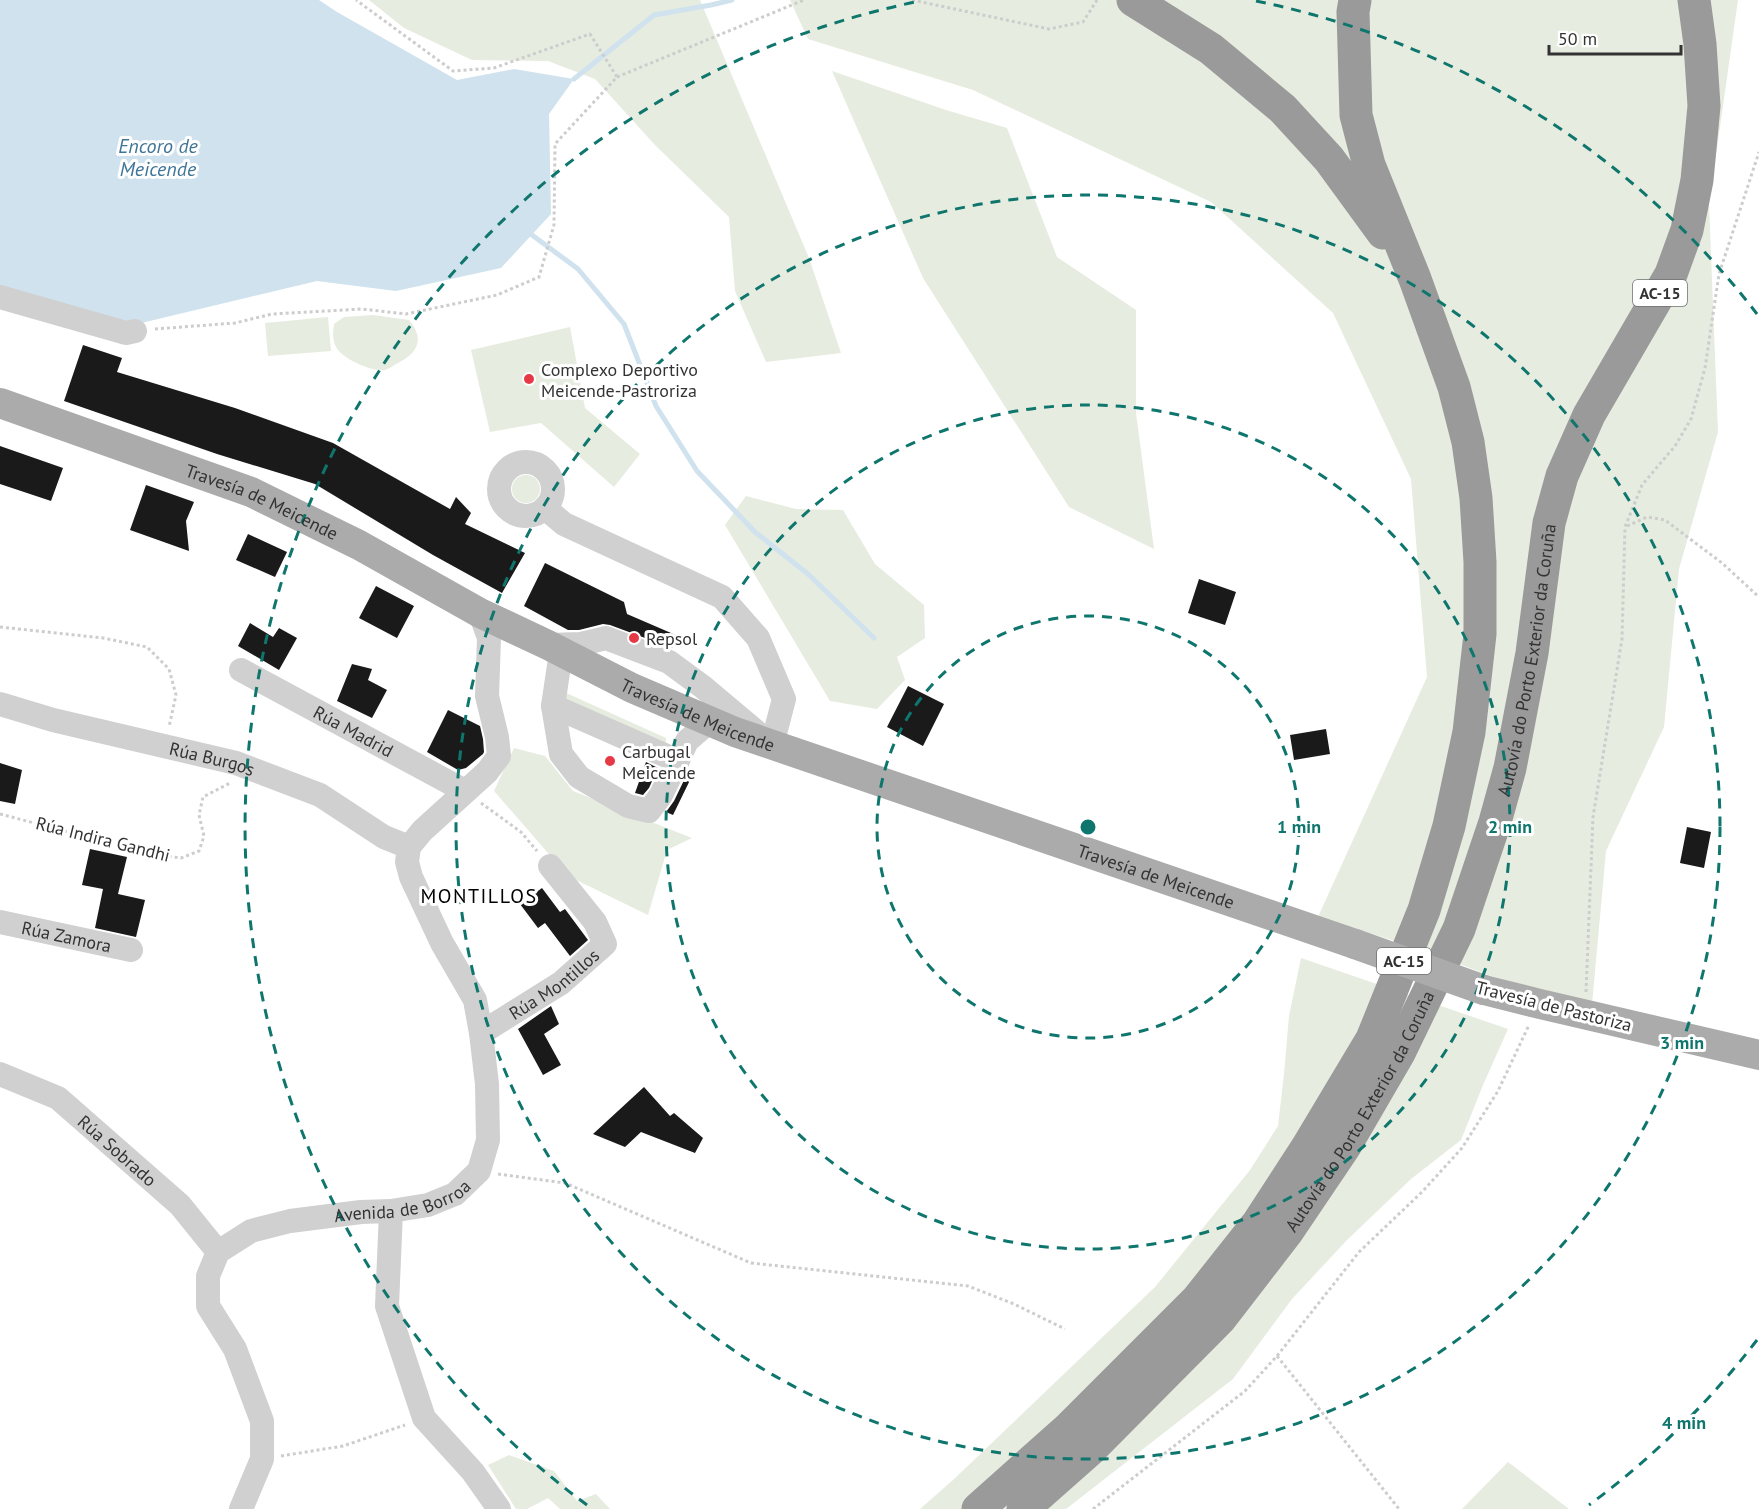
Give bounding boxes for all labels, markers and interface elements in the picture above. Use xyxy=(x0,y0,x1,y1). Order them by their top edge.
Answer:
scale bar xyxy=(1549,18,1681,56)
text: 50 m xyxy=(1558,27,1597,50)
water label: Encoro de Meicende xyxy=(118,133,199,182)
road number: AC-15 xyxy=(1633,280,1687,306)
place label: Complexo Deportivo Meicende-Pastroriza xyxy=(541,358,698,402)
marker: Complexo Deportivo Meicende-Pastroriza xyxy=(522,372,536,386)
street label: Travesía de Meicende xyxy=(183,458,342,545)
street label: Autovía do Porto Exterior da Coruña xyxy=(1491,522,1560,799)
place label: Repsol xyxy=(646,627,698,650)
marker: Repsol xyxy=(627,631,641,645)
street label: Travesía de Meicende xyxy=(617,673,778,756)
street label: Rúa Madrid xyxy=(310,700,398,762)
street label: Rúa Burgos xyxy=(167,736,258,781)
place label: Carbugal Meicende xyxy=(622,740,696,784)
marker: Carbugal Meicende xyxy=(603,754,617,768)
street label: Rúa Indira Gandhi xyxy=(33,811,173,867)
text: 1 min xyxy=(1277,815,1321,838)
text: 2 min xyxy=(1488,815,1532,838)
centre of rings xyxy=(1078,817,1098,837)
street label: Travesía de Meicende xyxy=(1075,839,1238,913)
district label: MONTILLOS xyxy=(420,883,538,909)
street label: Rúa Zamora xyxy=(19,915,114,957)
street label: Rúa Montillos xyxy=(504,943,604,1024)
road number: AC-15 xyxy=(1377,948,1431,974)
street label: Travesía de Pastoriza xyxy=(1474,975,1634,1037)
street label: Autovía do Porto Exterior da Coruña xyxy=(1279,987,1439,1236)
text: 3 min xyxy=(1660,1031,1704,1054)
street label: Rúa Sobrado xyxy=(73,1110,162,1191)
street label: Avenida de Borroa xyxy=(333,1174,475,1227)
text: 4 min xyxy=(1662,1411,1706,1434)

